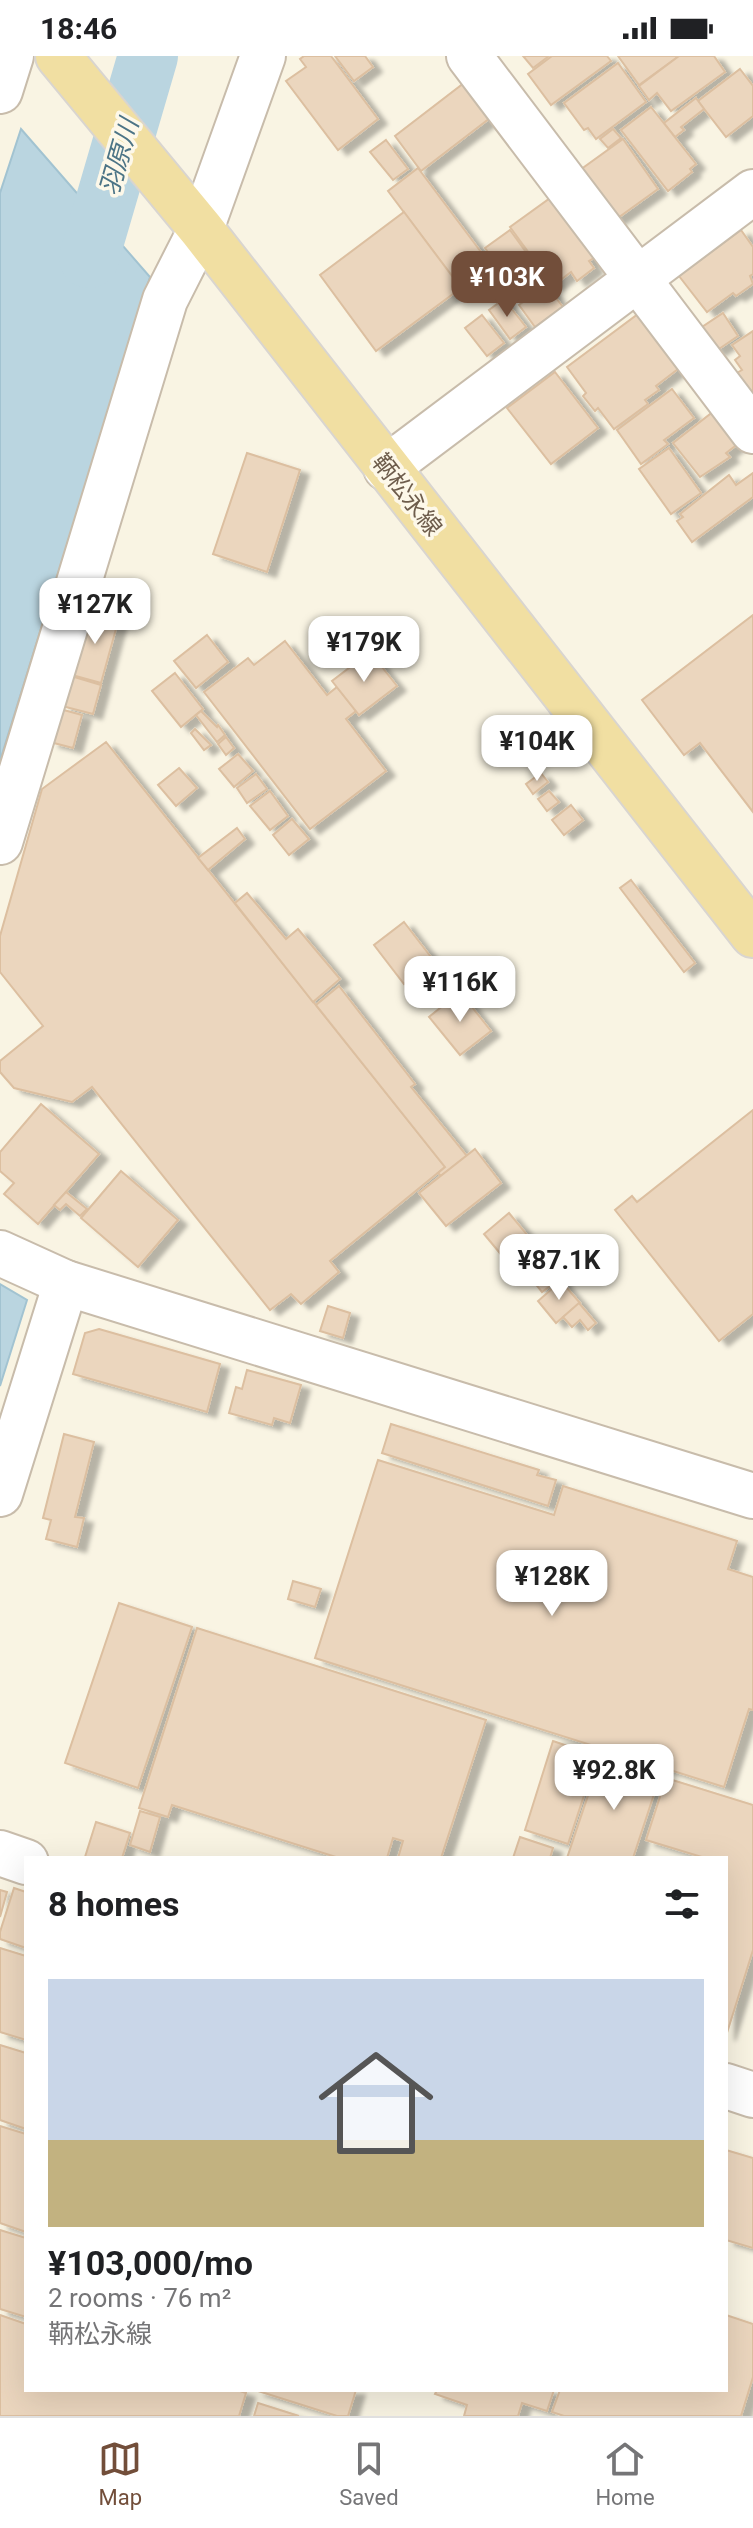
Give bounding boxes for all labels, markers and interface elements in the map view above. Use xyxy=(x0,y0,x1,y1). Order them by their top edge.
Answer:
text: 18:46 xyxy=(40,11,117,46)
water label: 羽原川 xyxy=(94,112,145,199)
pin: ¥103K xyxy=(451,251,563,319)
text: ¥103K xyxy=(469,262,545,292)
street label: 鞆松永線 xyxy=(366,449,448,541)
pin: ¥127K xyxy=(39,578,151,646)
text: ¥127K xyxy=(57,589,133,619)
pin: ¥179K xyxy=(308,616,420,684)
text: ¥179K xyxy=(326,627,402,657)
pin: ¥104K xyxy=(481,715,593,783)
text: ¥104K xyxy=(499,726,575,756)
pin: ¥116K xyxy=(404,956,516,1024)
text: ¥116K xyxy=(422,967,498,997)
pin: ¥87.1K xyxy=(494,1234,624,1302)
text: ¥87.1K xyxy=(518,1245,600,1275)
pin: ¥128K xyxy=(496,1550,608,1618)
text: ¥128K xyxy=(514,1561,590,1591)
pin: ¥92.8K xyxy=(549,1744,679,1812)
text: ¥92.8K xyxy=(573,1755,655,1785)
icon: filters xyxy=(660,1882,704,1926)
text: 8 homes xyxy=(48,1884,179,1924)
icon: home xyxy=(304,2031,448,2175)
text: ¥103,000/mo xyxy=(48,2243,253,2283)
text: 2 rooms · 76 m² xyxy=(48,2283,231,2313)
text: 鞆松永線 xyxy=(48,2319,152,2349)
tab: Map xyxy=(98,2437,142,2510)
tab: Saved xyxy=(339,2437,399,2510)
tab: Home xyxy=(595,2437,655,2510)

